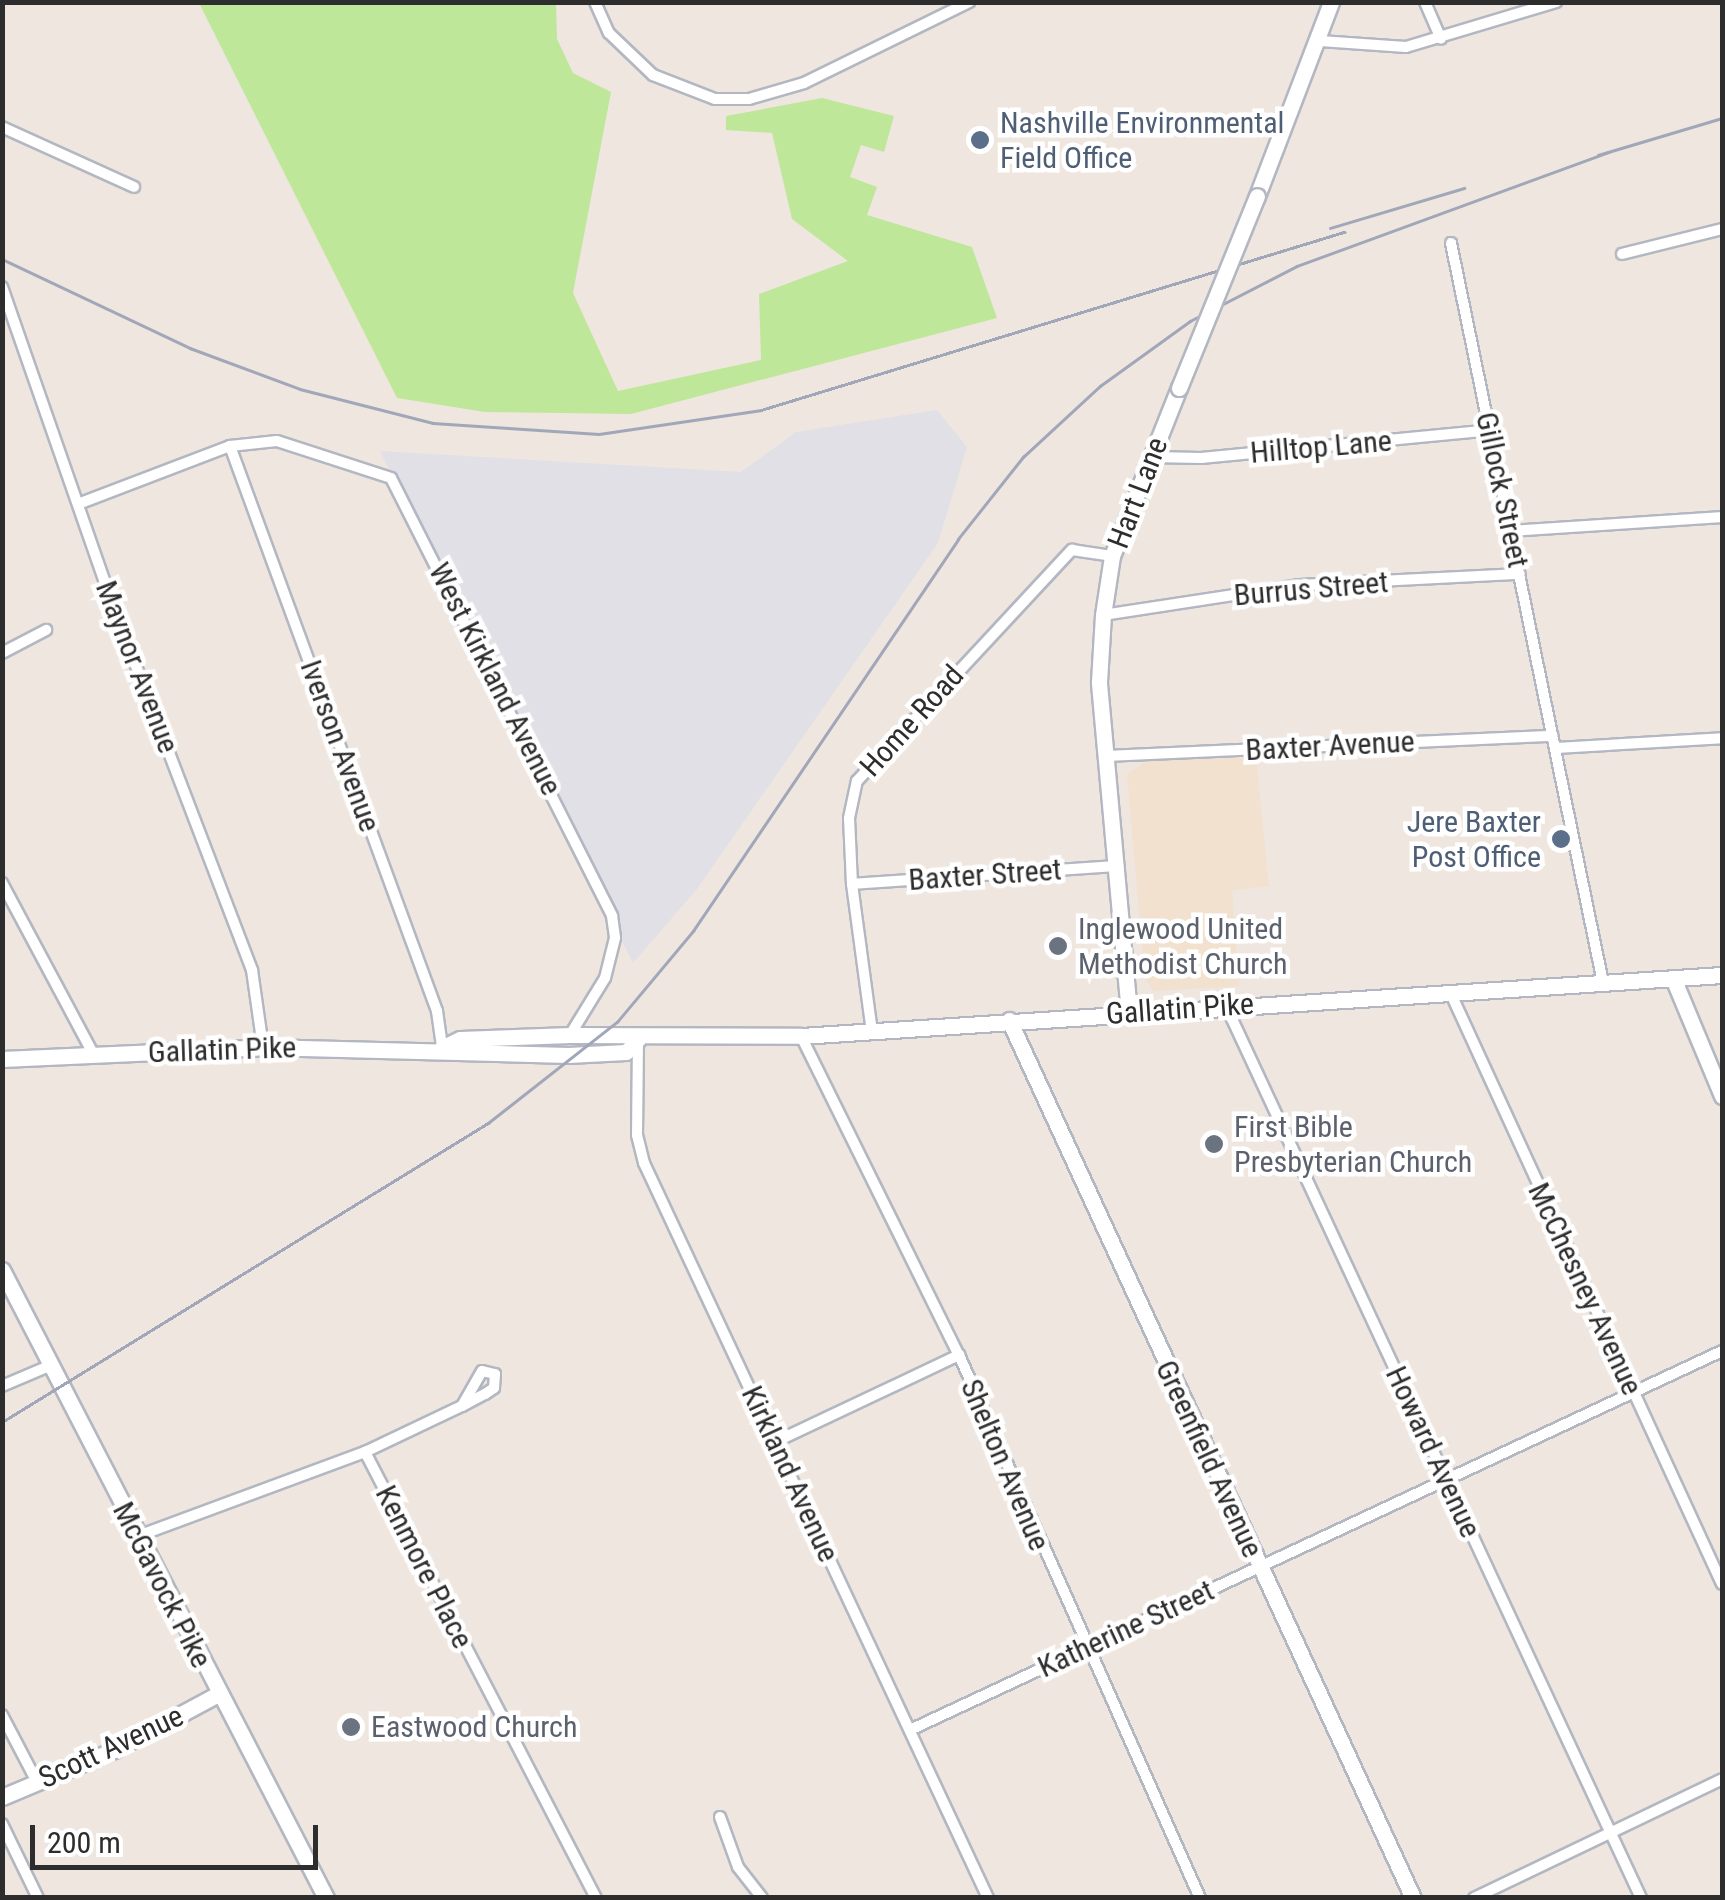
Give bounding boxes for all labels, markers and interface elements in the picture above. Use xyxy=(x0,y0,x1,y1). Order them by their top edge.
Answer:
place label: Nashville Environmental Field Office xyxy=(1000,105,1284,176)
marker: Nashville Environmental Field Office xyxy=(969,129,991,151)
street label: Gillock Street xyxy=(1468,409,1536,571)
street label: Hilltop Lane xyxy=(1249,423,1393,471)
street label: Hart Lane xyxy=(1100,432,1176,554)
street label: West Kirkland Avenue xyxy=(421,557,569,801)
street label: Burrus Street xyxy=(1232,564,1390,614)
street label: Maynor Avenue xyxy=(88,576,186,758)
street label: Iverson Avenue xyxy=(292,655,388,837)
street label: Home Road xyxy=(853,658,971,784)
street label: Baxter Avenue xyxy=(1245,724,1415,768)
place label: Jere Baxter Post Office xyxy=(1407,804,1541,874)
marker: Jere Baxter Post Office xyxy=(1550,828,1572,850)
street label: Baxter Street xyxy=(907,852,1063,898)
place label: Inglewood United Methodist Church xyxy=(1078,911,1288,982)
marker: Inglewood United Methodist Church xyxy=(1047,935,1069,957)
street label: Gallatin Pike xyxy=(1105,986,1255,1032)
street label: Gallatin Pike xyxy=(147,1029,297,1071)
place label: First Bible Presbyterian Church xyxy=(1234,1109,1472,1180)
marker: First Bible Presbyterian Church xyxy=(1203,1133,1225,1155)
street label: McChesney Avenue xyxy=(1520,1177,1650,1401)
street label: Greenfield Avenue xyxy=(1148,1355,1270,1563)
street label: Howard Avenue xyxy=(1378,1361,1488,1543)
street label: Shelton Avenue xyxy=(953,1374,1057,1556)
street label: Kirkland Avenue xyxy=(734,1380,846,1568)
street label: Kenmore Place xyxy=(368,1480,480,1654)
street label: McGavock Pike xyxy=(105,1496,219,1674)
street label: Katherine Street xyxy=(1032,1573,1220,1685)
street label: Scott Avenue xyxy=(33,1698,189,1796)
place label: Eastwood Church xyxy=(371,1709,577,1745)
marker: Eastwood Church xyxy=(340,1716,362,1738)
scale bar xyxy=(35,1805,322,1867)
text: 200 m xyxy=(47,1825,121,1860)

